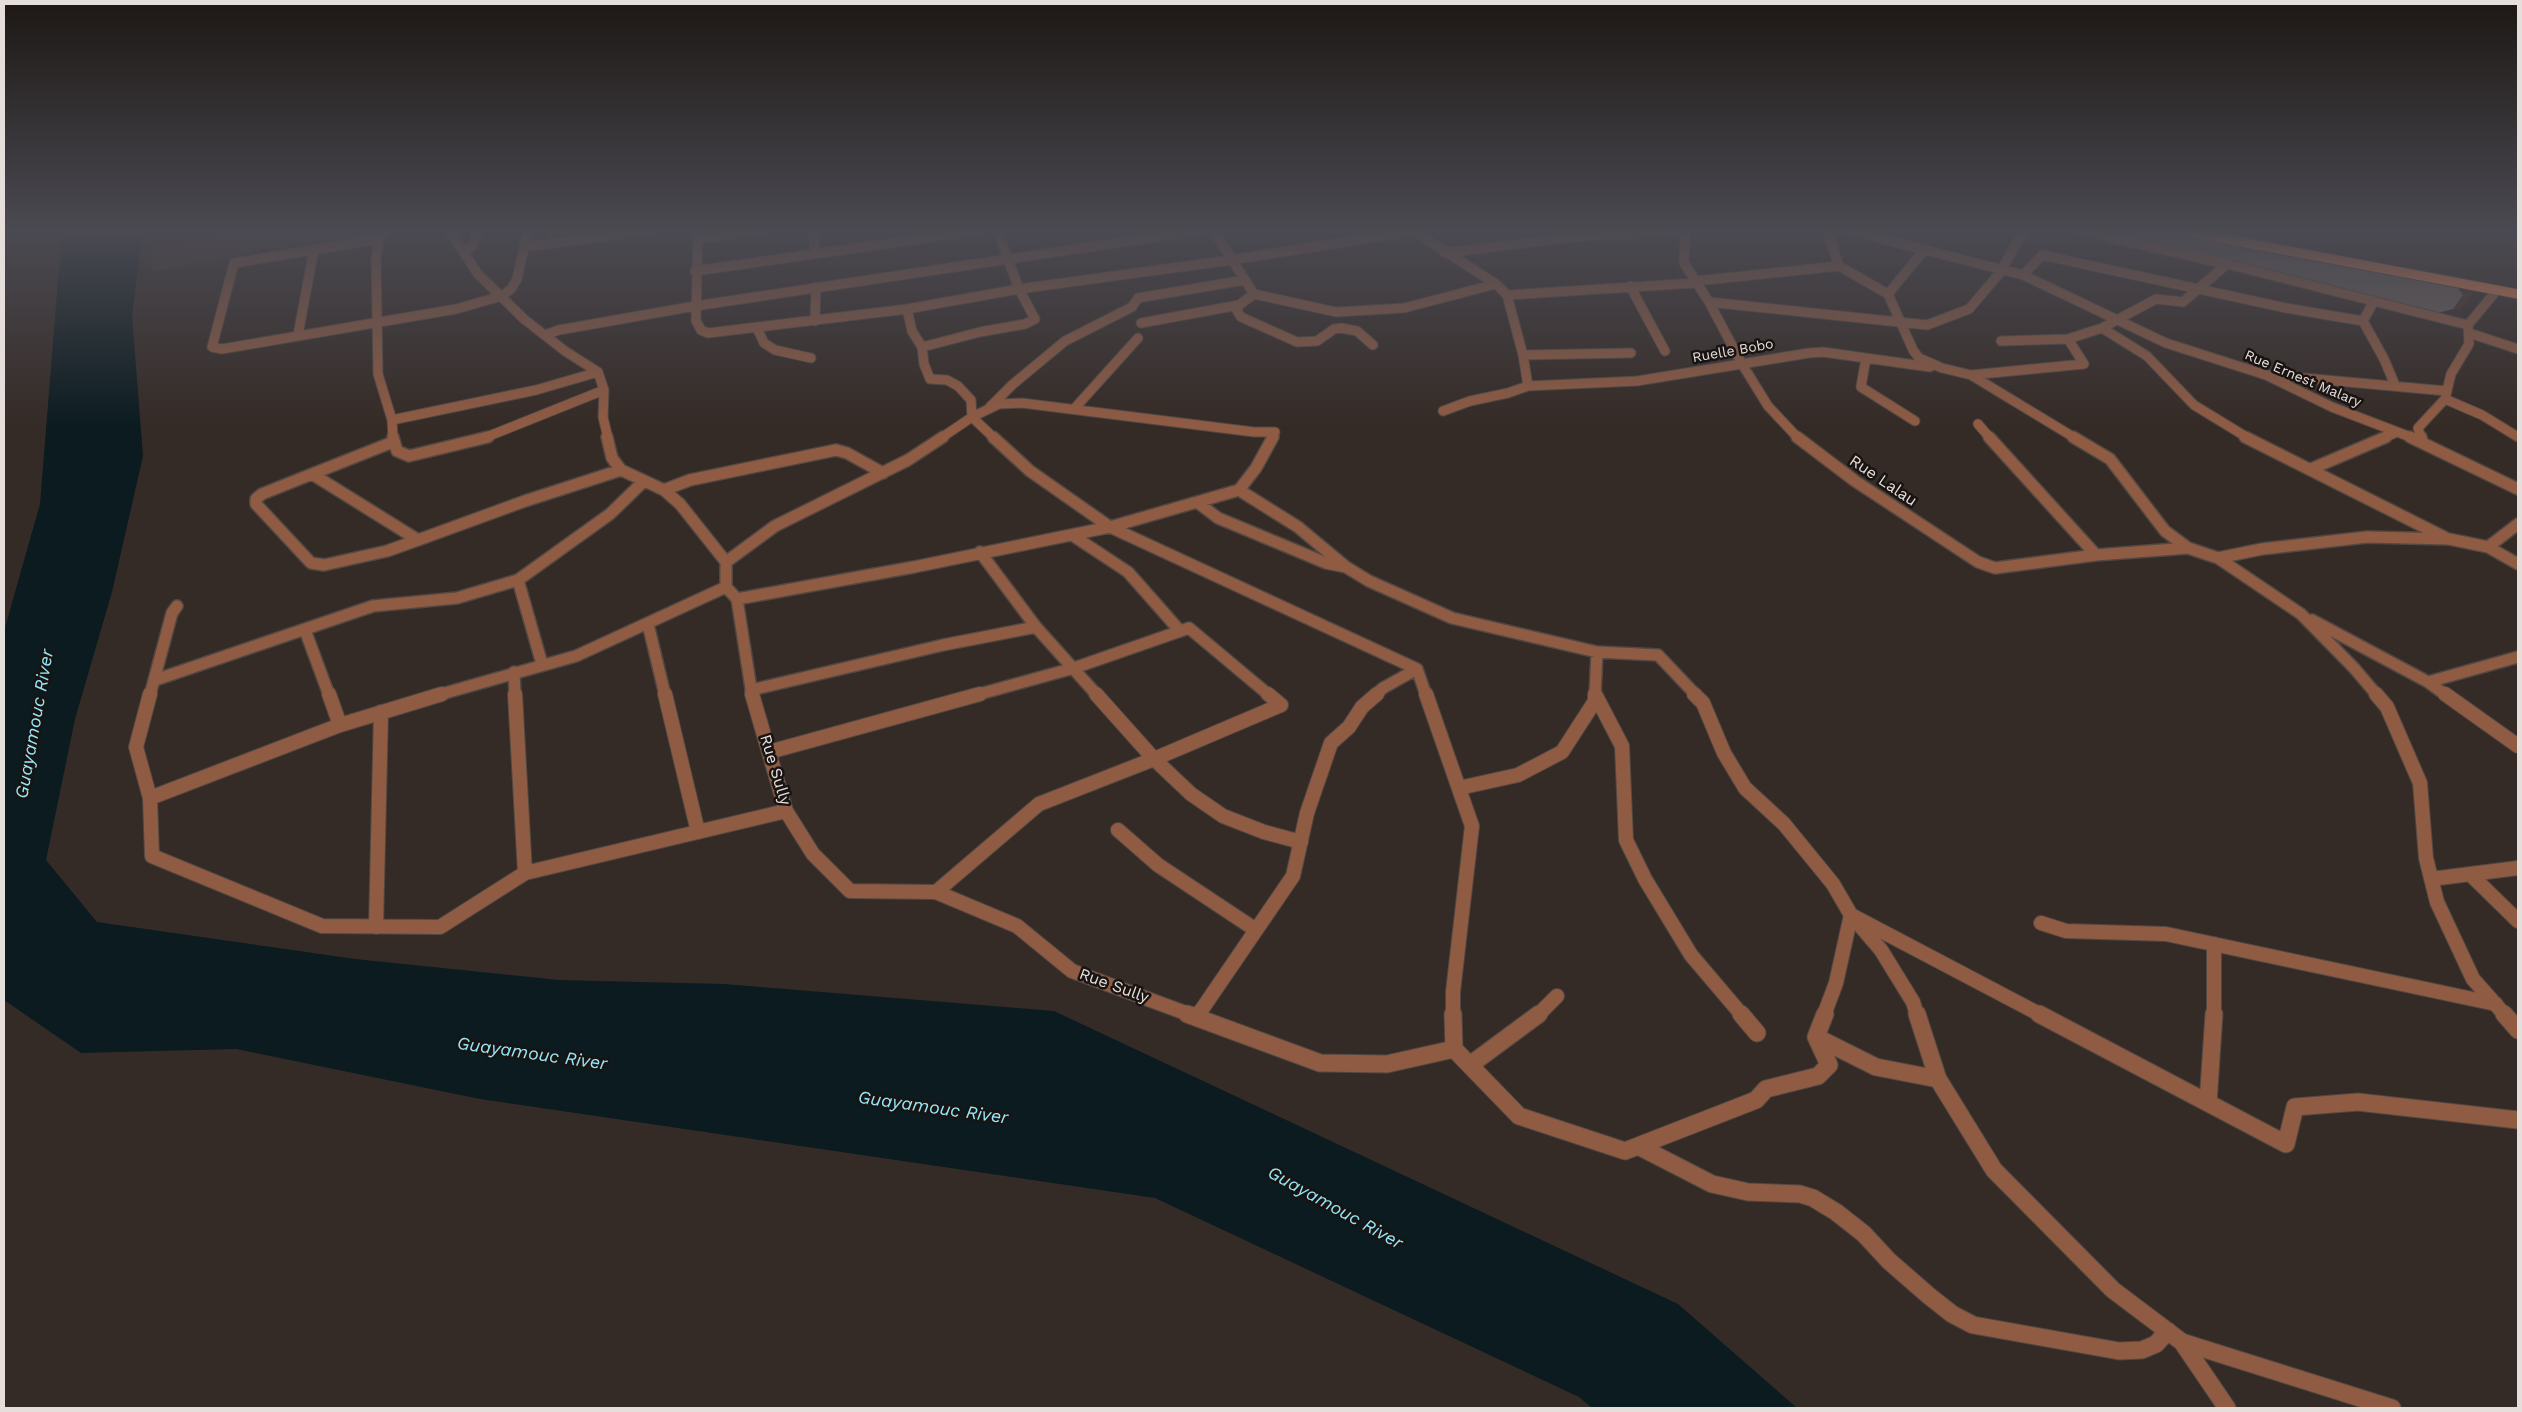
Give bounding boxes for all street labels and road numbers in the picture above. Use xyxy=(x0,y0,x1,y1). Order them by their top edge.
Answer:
street label: Ruelle Bobo xyxy=(1691,336,1775,366)
street label: Rue Ernest Malary xyxy=(2242,347,2364,411)
street label: Rue Lalau xyxy=(1846,451,1920,511)
street label: Rue Sully xyxy=(755,732,795,808)
street label: Rue Sully xyxy=(1077,965,1151,1007)

